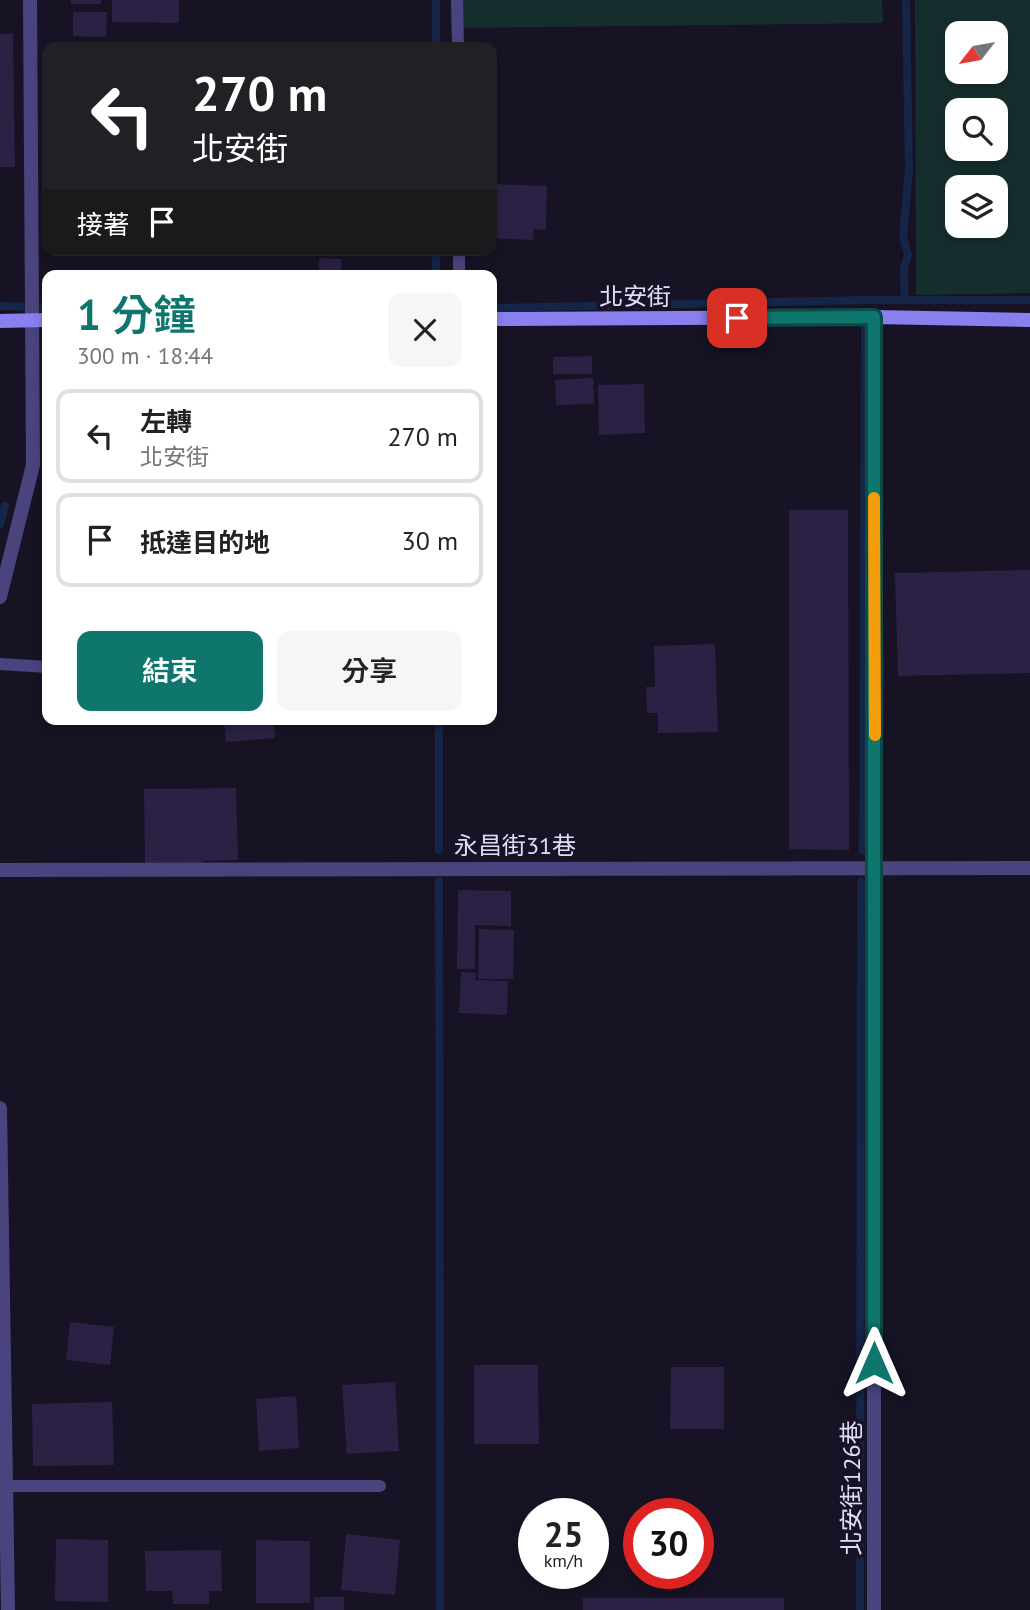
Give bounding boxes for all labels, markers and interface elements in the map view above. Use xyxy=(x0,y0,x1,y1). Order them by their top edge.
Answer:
north arrow xyxy=(945,21,1008,84)
map controls xyxy=(945,21,1008,238)
text: 270 m xyxy=(192,61,327,125)
icon: left xyxy=(77,70,168,161)
button: search xyxy=(945,98,1008,161)
text: 北安街 xyxy=(192,127,288,169)
button: layers xyxy=(945,175,1008,238)
icon: arrive xyxy=(143,203,181,241)
text: 接著 xyxy=(77,208,129,241)
street label: 北安街 xyxy=(599,281,671,312)
text: 1 分鐘 xyxy=(77,287,195,342)
pin xyxy=(707,288,767,348)
button: close xyxy=(388,293,462,367)
icon: arrive xyxy=(718,299,756,337)
text: 300 m · 18:44 xyxy=(77,341,213,370)
text: 左轉 xyxy=(140,405,192,438)
icon: left xyxy=(81,417,119,455)
text: 270 m xyxy=(387,420,458,453)
text: 北安街 xyxy=(140,442,209,471)
icon: arrive xyxy=(81,521,119,559)
text: 30 m xyxy=(402,524,458,557)
text: 抵達目的地 xyxy=(140,526,270,559)
button: 結束 xyxy=(77,631,263,711)
button: 分享 xyxy=(277,631,462,711)
street label: 永昌街31巷 xyxy=(454,830,576,861)
position arrow xyxy=(837,1326,911,1400)
street label: 北安街126巷 xyxy=(836,1420,867,1556)
speed limit sign: 30 xyxy=(623,1498,714,1589)
text: 25 xyxy=(544,1511,583,1557)
text: km/h xyxy=(544,1549,583,1572)

